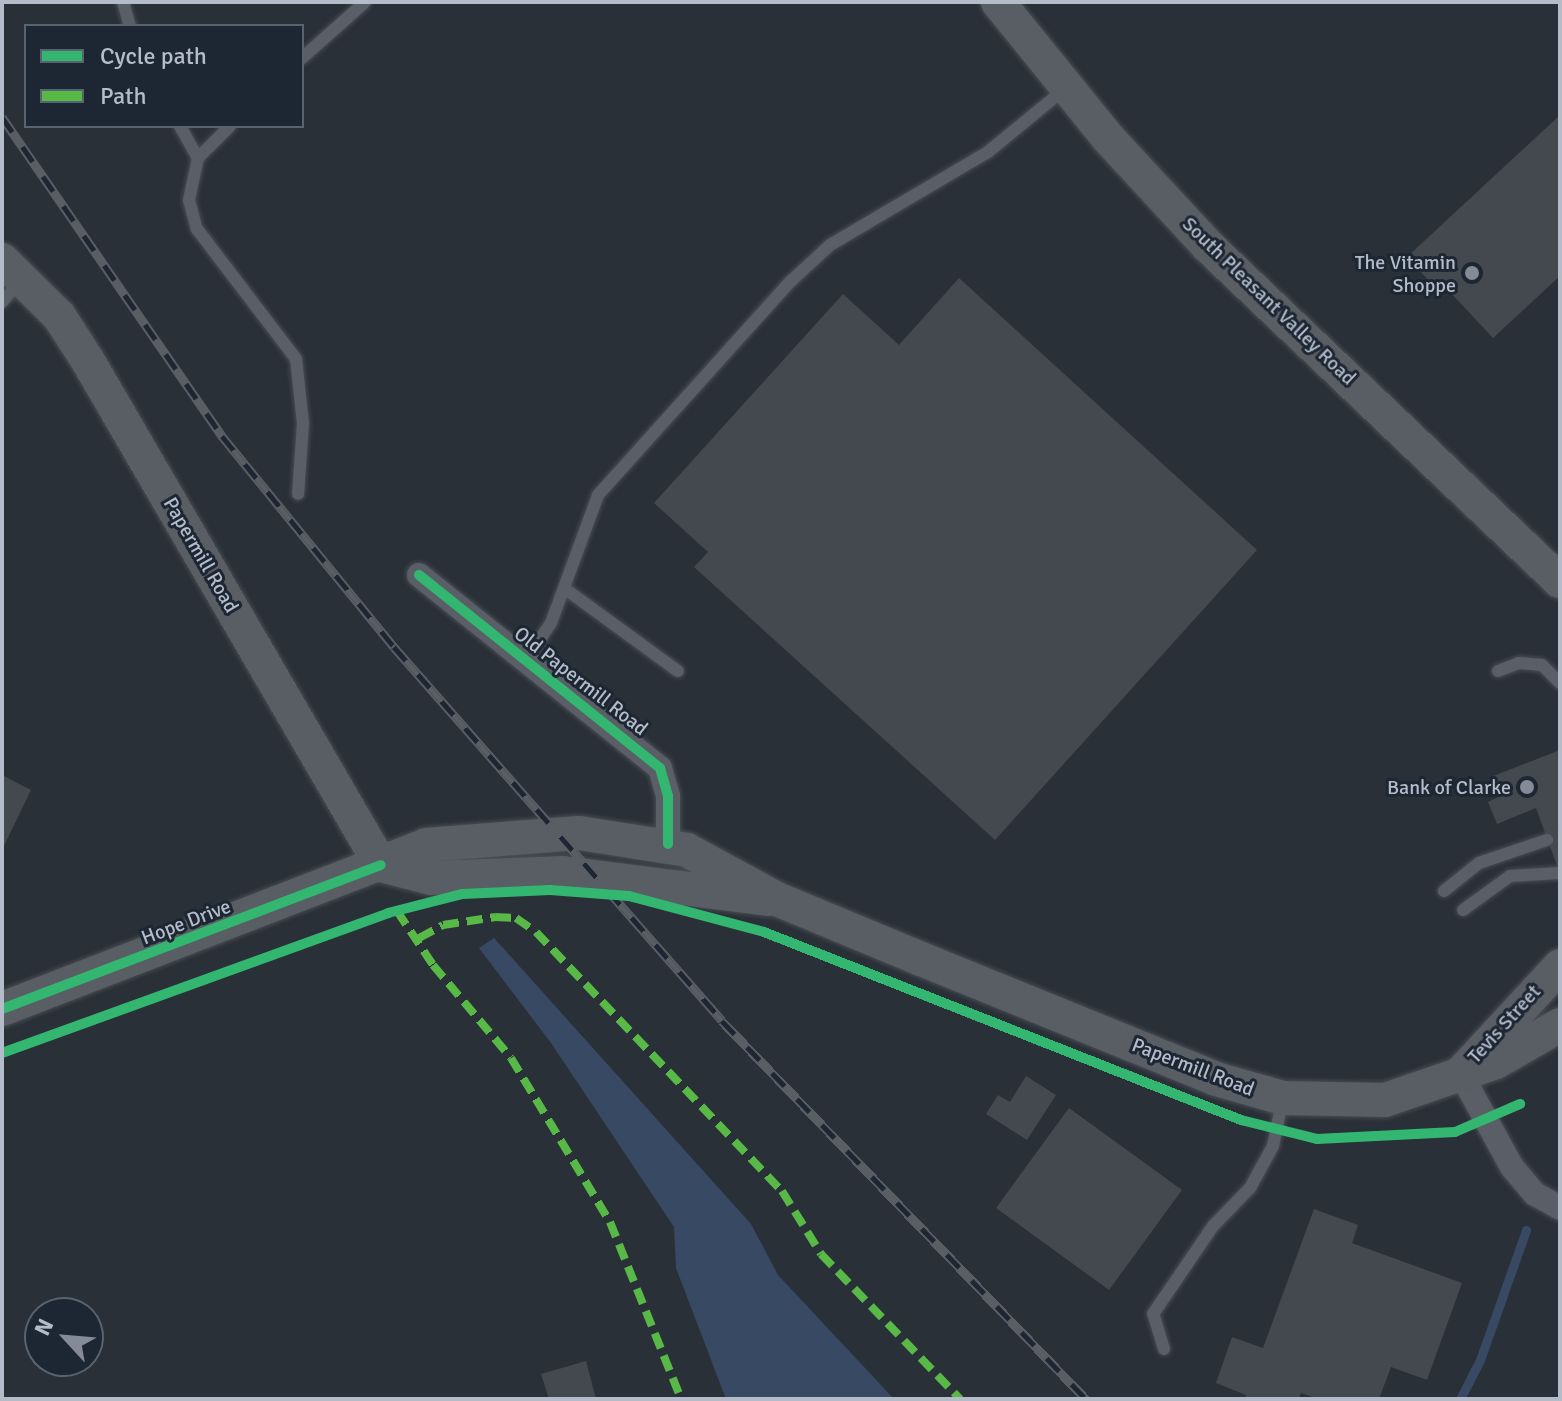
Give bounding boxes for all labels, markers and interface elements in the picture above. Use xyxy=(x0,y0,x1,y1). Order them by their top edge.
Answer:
legend xyxy=(24,24,304,128)
text: Cycle path xyxy=(100,41,207,71)
text: Path xyxy=(100,81,146,111)
street label: South Pleasant Valley Road xyxy=(1177,212,1361,390)
place label: The Vitamin Shoppe xyxy=(1355,250,1456,297)
marker: The Vitamin Shoppe xyxy=(1463,264,1481,282)
street label: Papermill Road xyxy=(158,493,244,617)
street label: Old Papermill Road xyxy=(509,621,653,741)
place label: Bank of Clarke xyxy=(1387,775,1511,799)
marker: Bank of Clarke xyxy=(1518,778,1536,796)
street label: Hope Drive xyxy=(138,894,234,950)
street label: Tevis Street xyxy=(1462,980,1546,1068)
street label: Papermill Road xyxy=(1128,1033,1258,1101)
north arrow xyxy=(24,1297,104,1377)
text: N xyxy=(28,1314,59,1340)

